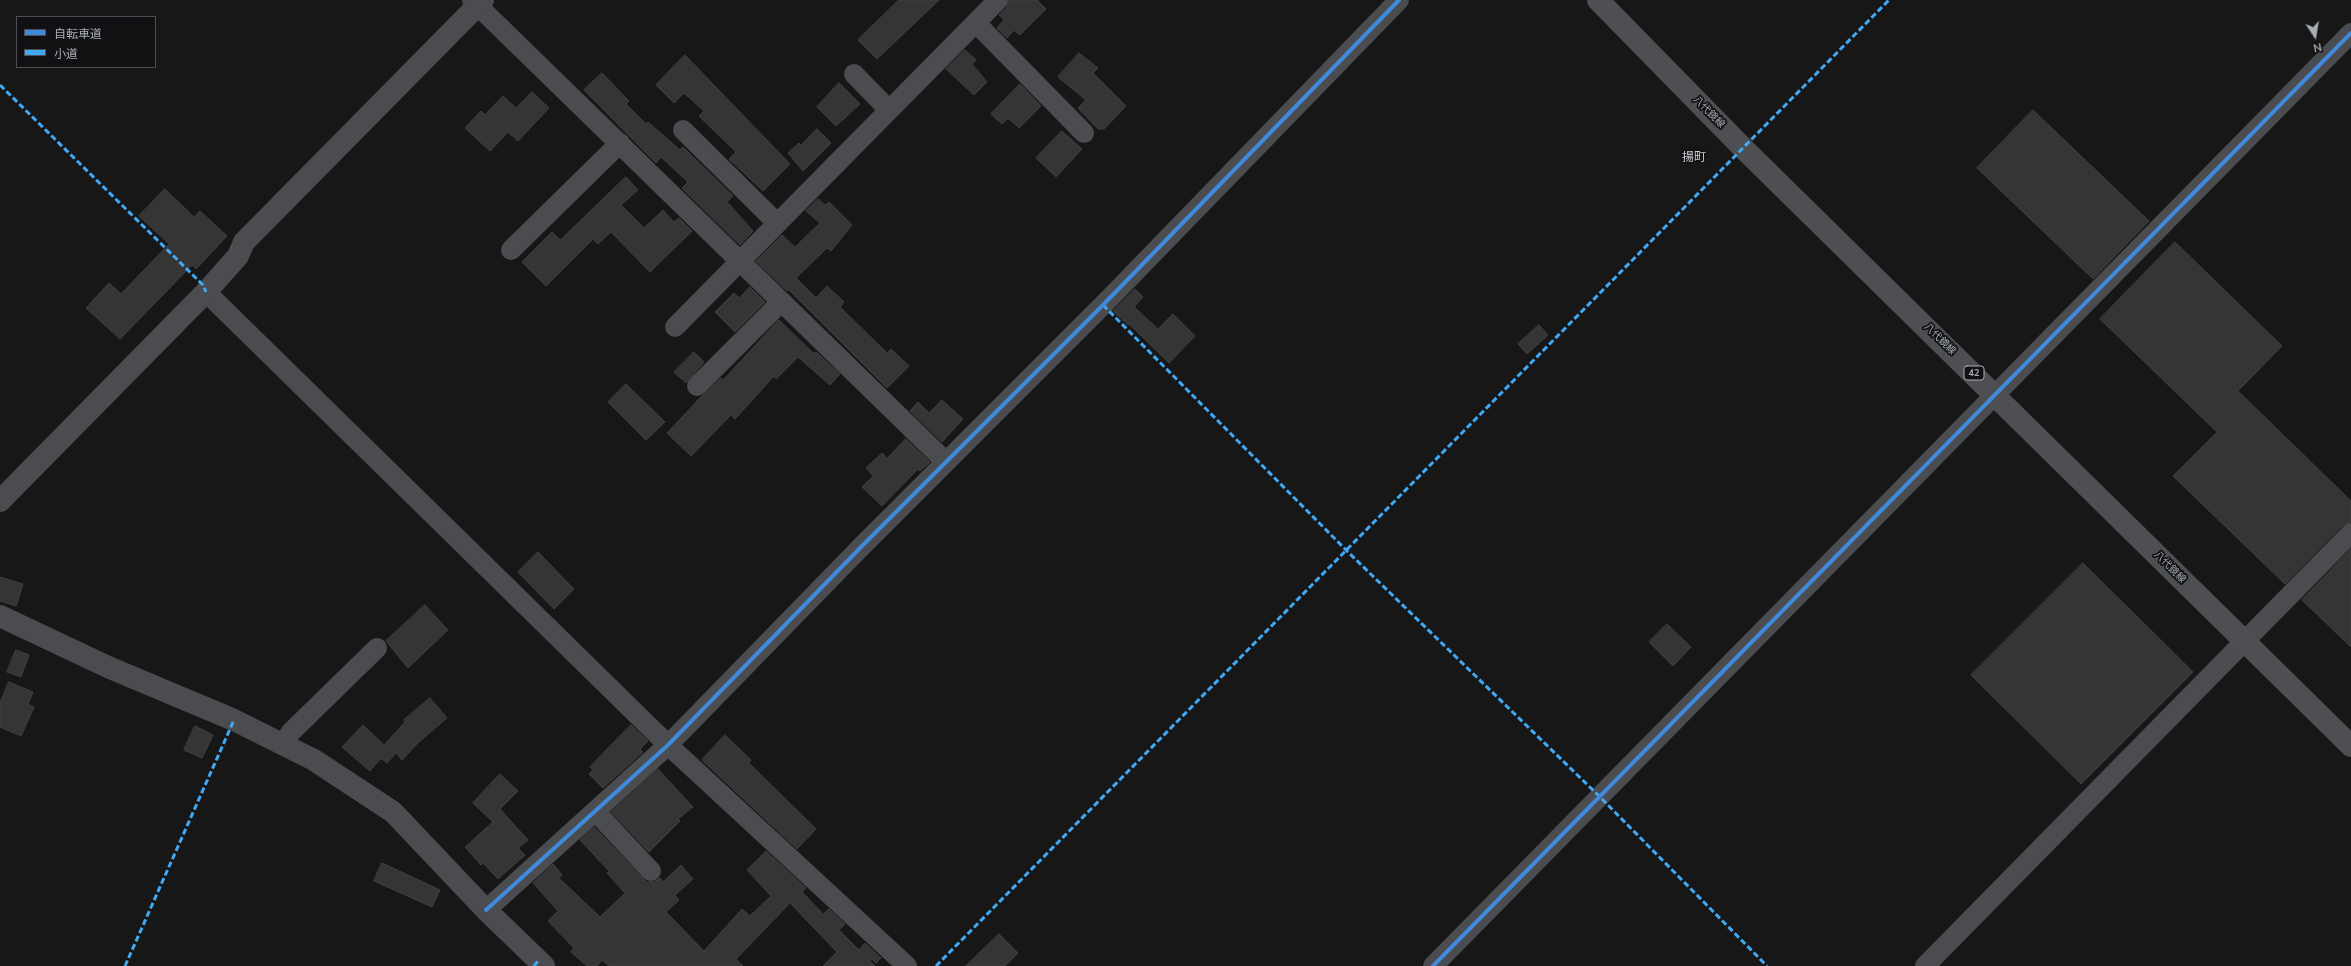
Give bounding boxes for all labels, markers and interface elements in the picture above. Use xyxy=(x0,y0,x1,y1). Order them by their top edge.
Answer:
legend xyxy=(16,16,156,68)
north arrow xyxy=(2295,16,2335,56)
text: 自転車道 xyxy=(54,26,102,41)
text: N xyxy=(2312,40,2323,55)
text: 小道 xyxy=(54,46,78,61)
street label: 八代鏡線 xyxy=(1691,94,1727,130)
district label: 揚町 xyxy=(1682,150,1706,164)
street label: 八代鏡線 xyxy=(1921,321,1959,357)
road number: 42 xyxy=(1964,366,1984,380)
street label: 八代鏡線 xyxy=(2152,549,2188,585)

